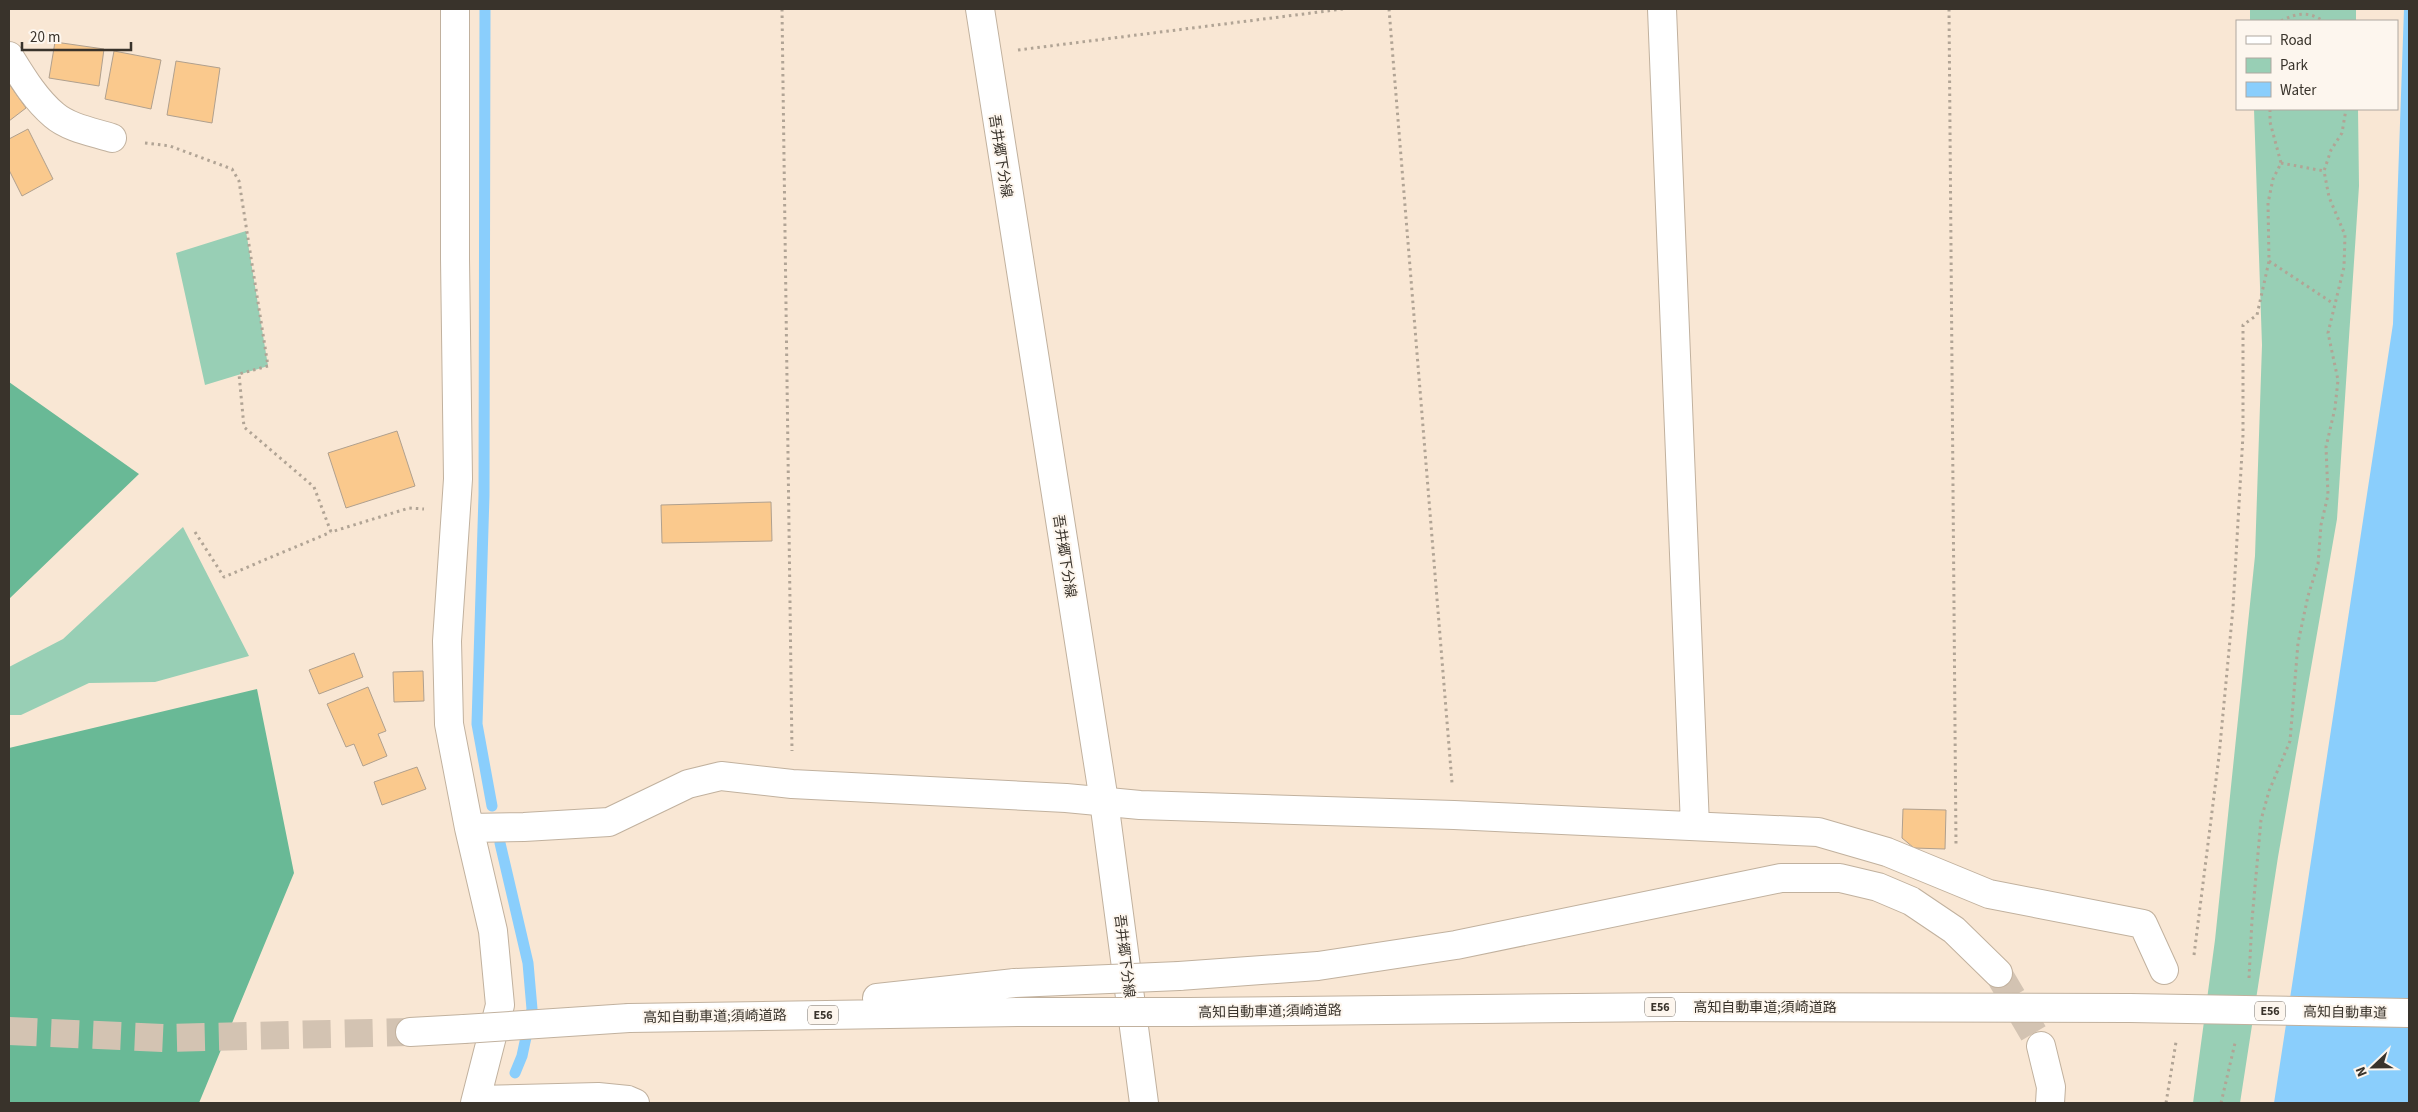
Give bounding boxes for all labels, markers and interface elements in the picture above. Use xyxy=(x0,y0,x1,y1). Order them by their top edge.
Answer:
scale bar xyxy=(22,20,131,52)
legend xyxy=(2236,20,2398,110)
text: 20 m xyxy=(30,27,60,48)
text: Road xyxy=(2280,30,2312,51)
text: Park xyxy=(2280,55,2309,76)
text: Water xyxy=(2280,80,2317,101)
street label: 吾井郷下分線 xyxy=(984,113,1016,199)
street label: 吾井郷下分線 xyxy=(1048,513,1080,599)
street label: 吾井郷下分線 xyxy=(1109,913,1139,999)
road number: E56 xyxy=(1645,998,1675,1016)
street label: 高知自動車道;須崎道路 xyxy=(1693,998,1837,1018)
street label: 高知自動車道;須崎道路 xyxy=(1198,1001,1342,1023)
road number: E56 xyxy=(2255,1001,2285,1020)
street label: 高知自動車道 xyxy=(2303,1002,2387,1024)
street label: 高知自動車道;須崎道路 xyxy=(643,1006,787,1028)
road number: E56 xyxy=(808,1006,838,1024)
north arrow xyxy=(2348,1042,2398,1092)
text: N xyxy=(2351,1063,2373,1080)

